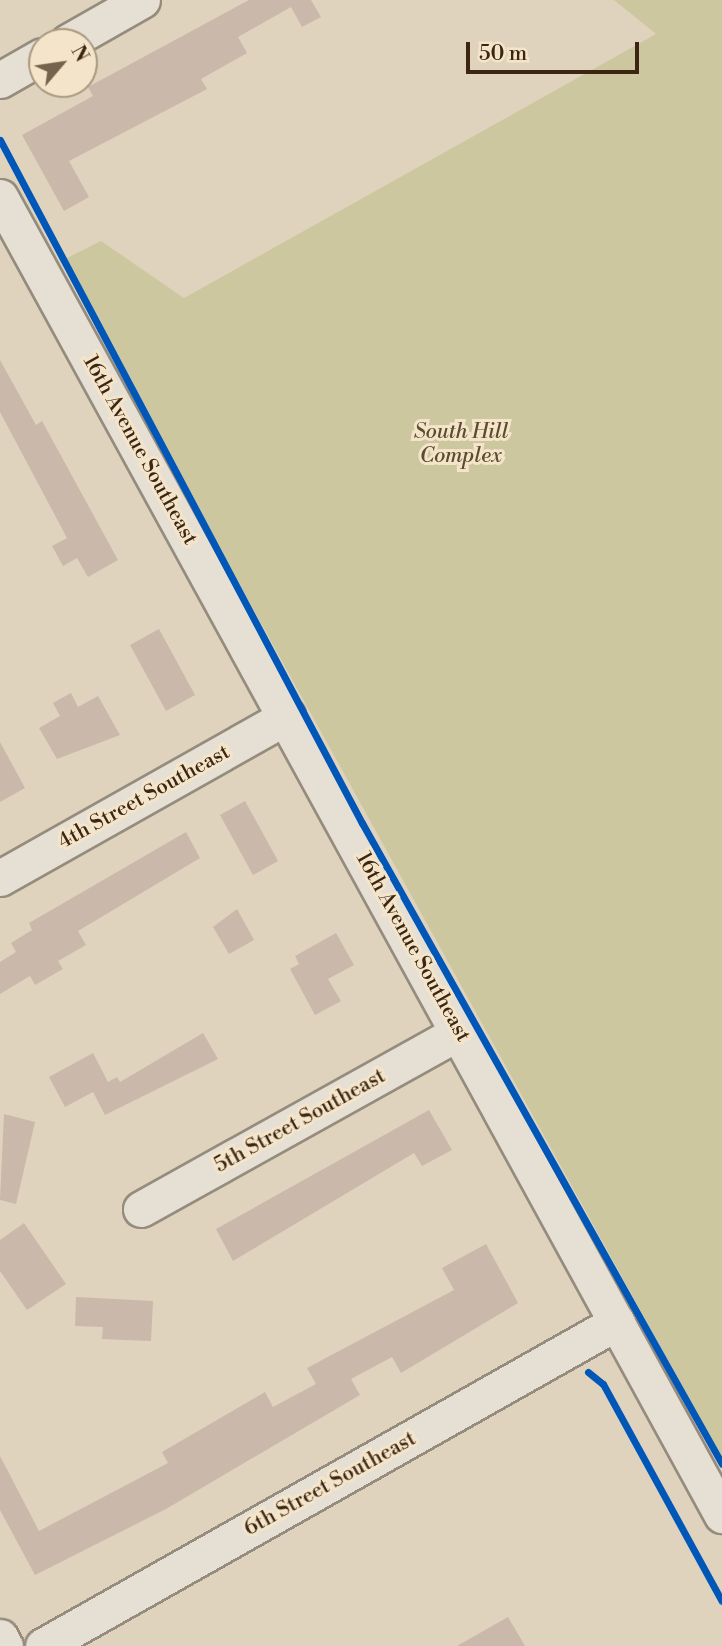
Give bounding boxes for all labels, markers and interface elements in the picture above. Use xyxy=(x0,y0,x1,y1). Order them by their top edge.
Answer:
north arrow xyxy=(28,28,98,98)
scale bar xyxy=(470,28,643,72)
text: N xyxy=(65,41,94,66)
text: 50 m xyxy=(479,41,527,67)
street label: 16th Avenue Southeast xyxy=(77,351,203,549)
park label: South Hill Complex xyxy=(414,419,508,469)
street label: 4th Street Southeast xyxy=(54,739,234,855)
street label: 16th Avenue Southeast xyxy=(350,848,476,1046)
street label: 5th Street Southeast xyxy=(210,1064,390,1178)
street label: 6th Street Southeast xyxy=(240,1426,420,1542)

